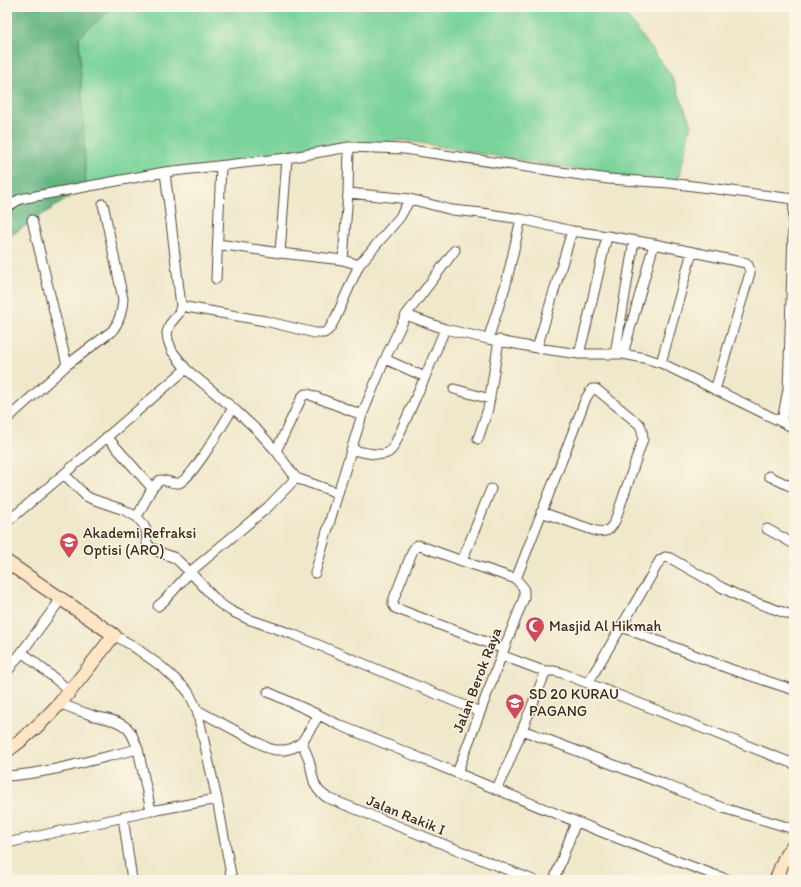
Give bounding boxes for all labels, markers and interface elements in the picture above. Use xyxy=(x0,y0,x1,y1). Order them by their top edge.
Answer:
place label: Akademi Refraksi Optisi (ARO) xyxy=(83,524,196,559)
school or university icon: Akademi Refraksi Optisi (ARO) xyxy=(58,531,80,559)
mosque icon: Masjid Al Hikmah xyxy=(524,615,546,643)
place label: Masjid Al Hikmah xyxy=(549,617,662,635)
street label: Jalan Berok Raya xyxy=(449,625,505,735)
place label: SD 20 KURAU PAGANG xyxy=(529,685,619,720)
school or university icon: SD 20 KURAU PAGANG xyxy=(504,692,526,720)
street label: Jalan Rakik I xyxy=(364,791,448,839)

